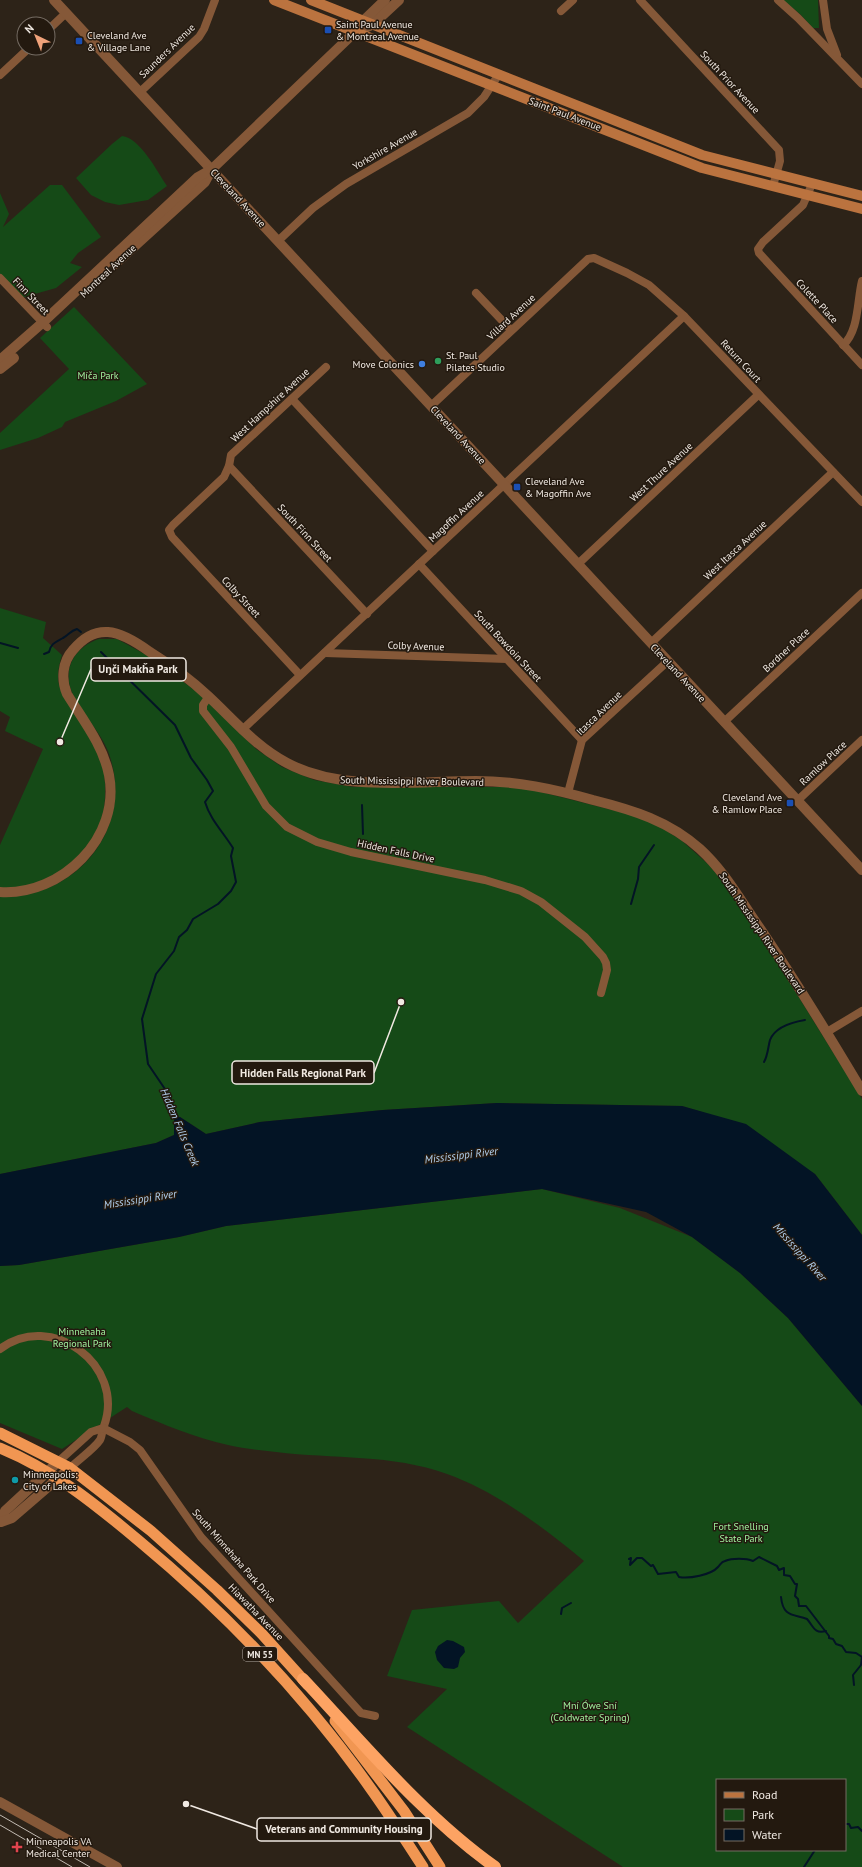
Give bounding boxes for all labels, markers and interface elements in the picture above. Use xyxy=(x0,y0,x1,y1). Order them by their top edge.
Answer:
north arrow xyxy=(16,16,56,56)
place label: Saint Paul Avenue & Montreal Avenue xyxy=(336,18,419,43)
text: N xyxy=(22,21,37,36)
street label: Saunders Avenue xyxy=(136,21,198,81)
marker: Saint Paul Avenue & Montreal Avenue xyxy=(323,25,333,35)
place label: Cleveland Ave & Village Lane xyxy=(87,29,150,54)
marker: Cleveland Ave & Village Lane xyxy=(74,36,84,46)
street label: South Prior Avenue xyxy=(698,48,762,116)
street label: Saint Paul Avenue xyxy=(527,94,603,134)
street label: Yorkshire Avenue xyxy=(350,125,420,173)
street label: Cleveland Avenue xyxy=(207,166,269,230)
street label: Montreal Avenue xyxy=(77,242,139,300)
street label: Finn Street xyxy=(10,275,52,318)
street label: Colette Place xyxy=(793,276,841,326)
street label: Villard Avenue xyxy=(483,291,538,343)
street label: Return Court xyxy=(718,337,765,386)
place label: St. Paul Pilates Studio xyxy=(446,349,505,374)
marker: St. Paul Pilates Studio xyxy=(433,356,443,366)
place label: Move Colonics xyxy=(353,358,414,371)
marker: Move Colonics xyxy=(417,359,427,369)
street label: West Hampshire Avenue xyxy=(228,365,312,445)
park label: Míča Park xyxy=(77,369,119,382)
street label: Cleveland Avenue xyxy=(427,403,489,467)
street label: West Thure Avenue xyxy=(627,439,695,505)
place label: Cleveland Ave & Magoffin Ave xyxy=(525,475,591,500)
marker: Cleveland Ave & Magoffin Ave xyxy=(512,482,522,492)
street label: Magoffin Avenue xyxy=(426,487,486,545)
street label: South Finn Street xyxy=(275,501,336,565)
street label: West Itasca Avenue xyxy=(701,517,769,583)
street label: Colby Street xyxy=(219,574,264,621)
street label: South Bowdoin Street xyxy=(471,608,545,685)
street label: Bordner Place xyxy=(760,625,812,675)
street label: Colby Avenue xyxy=(387,639,445,653)
street label: Cleveland Avenue xyxy=(647,641,709,705)
callout: Uŋči Makȟa Park xyxy=(91,658,186,681)
text: Uŋči Makȟa Park xyxy=(98,662,178,676)
street label: Itasca Avenue xyxy=(573,688,625,738)
street label: Ramlow Place xyxy=(797,738,849,788)
street label: South Mississippi River Boulevard xyxy=(340,773,484,789)
place label: Cleveland Ave & Ramlow Place xyxy=(711,791,782,816)
marker: Cleveland Ave & Ramlow Place xyxy=(785,798,795,808)
street label: Hidden Falls Drive xyxy=(356,836,436,866)
street label: South Mississippi River Boulevard xyxy=(716,870,808,996)
callout: Hidden Falls Regional Park xyxy=(232,1061,374,1084)
text: Hidden Falls Regional Park xyxy=(240,1066,367,1080)
water label: Hidden Falls Creek xyxy=(157,1086,203,1169)
water label: Mississippi River xyxy=(424,1143,500,1166)
water label: Mississippi River xyxy=(103,1186,179,1212)
water label: Mississippi River xyxy=(770,1220,831,1285)
park label: Minnehaha Regional Park xyxy=(53,1325,111,1350)
place label: Minneapolis: City of Lakes xyxy=(23,1468,78,1493)
marker: Minneapolis: City of Lakes xyxy=(10,1475,20,1485)
street label: South Minnehaha Park Drive xyxy=(189,1506,279,1606)
park label: Fort Snelling State Park xyxy=(713,1520,769,1545)
street label: Hiawatha Avenue xyxy=(226,1581,286,1643)
road number: MN 55 xyxy=(243,1647,277,1661)
park label: Mní Ówe Sní (Coldwater Spring) xyxy=(551,1699,630,1724)
legend xyxy=(716,1779,846,1851)
text: Road xyxy=(752,1787,777,1802)
text: Park xyxy=(752,1807,774,1822)
callout: Veterans and Community Housing xyxy=(257,1818,431,1841)
text: Veterans and Community Housing xyxy=(264,1822,423,1836)
text: Water xyxy=(752,1827,782,1842)
place label: Minneapolis VA Medical Center xyxy=(26,1835,92,1860)
marker: Minneapolis VA Medical Center xyxy=(11,1841,23,1853)

